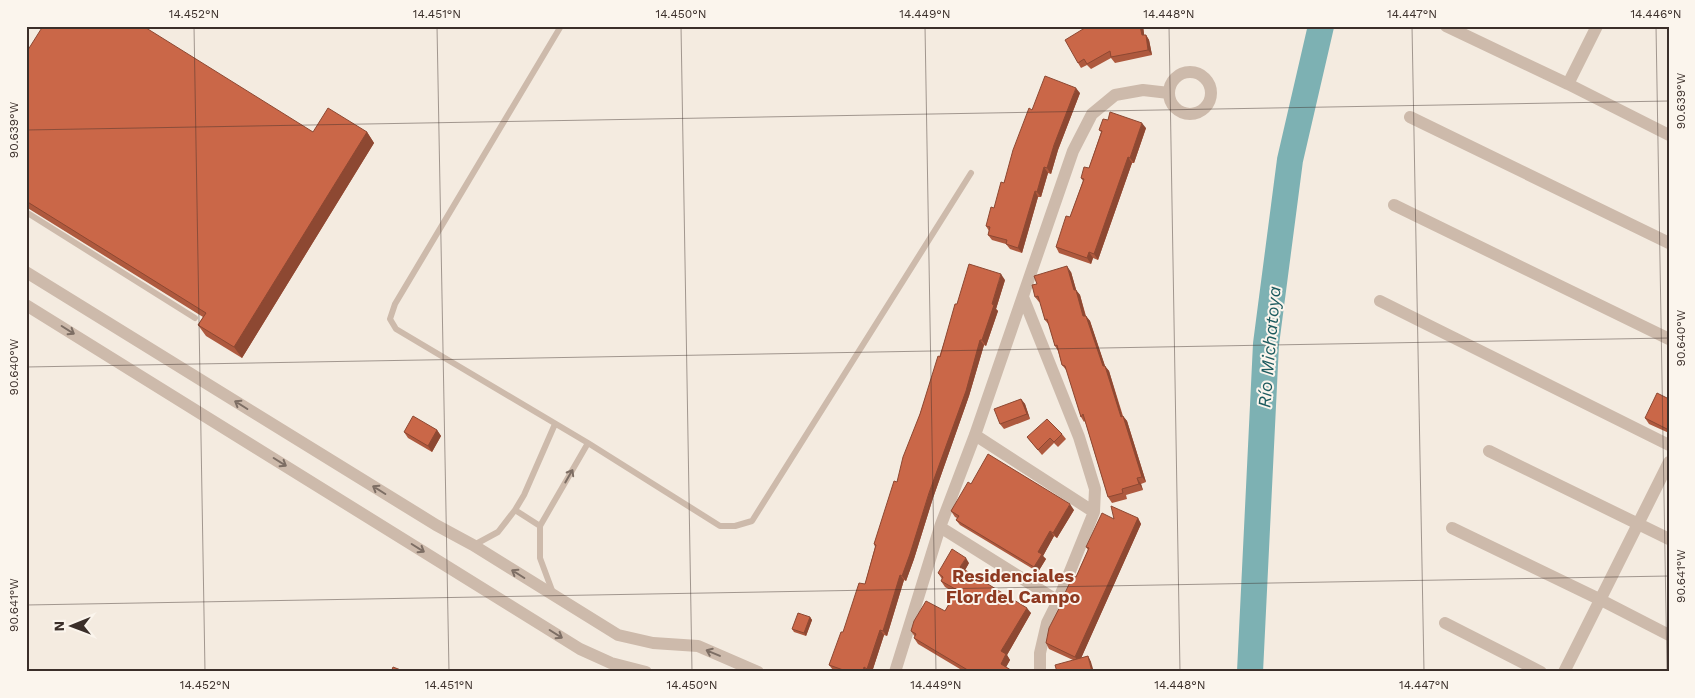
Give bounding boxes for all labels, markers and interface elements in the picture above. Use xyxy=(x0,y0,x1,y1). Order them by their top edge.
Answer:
text: 14.452°N xyxy=(169,7,219,21)
text: 14.451°N xyxy=(413,7,461,21)
text: 14.450°N xyxy=(655,7,707,21)
text: 14.449°N xyxy=(899,7,951,21)
text: 14.448°N xyxy=(1143,7,1195,21)
text: 14.447°N xyxy=(1387,7,1437,21)
text: 14.446°N xyxy=(1630,7,1682,21)
text: 90.639°W xyxy=(1674,72,1688,129)
text: 90.639°W xyxy=(7,101,21,158)
water label: Río Michatoya xyxy=(1253,285,1285,409)
text: 90.640°W xyxy=(1674,309,1688,366)
one-way arrow xyxy=(60,326,74,336)
text: 90.640°W xyxy=(7,338,21,395)
one-way arrow xyxy=(234,399,248,409)
one-way arrow xyxy=(273,457,287,467)
one-way arrow xyxy=(564,470,574,484)
one-way arrow xyxy=(373,484,387,494)
one-way arrow xyxy=(411,543,425,553)
text: 90.641°W xyxy=(1674,549,1688,603)
district label: Residenciales Flor del Campo xyxy=(946,565,1080,607)
one-way arrow xyxy=(512,568,526,578)
text: 90.641°W xyxy=(7,578,21,632)
north arrow xyxy=(48,600,98,650)
text: N xyxy=(51,621,67,632)
one-way arrow xyxy=(549,628,563,639)
one-way arrow xyxy=(706,647,721,656)
text: 14.452°N xyxy=(180,678,230,692)
text: 14.451°N xyxy=(425,678,473,692)
text: 14.450°N xyxy=(666,678,718,692)
text: 14.449°N xyxy=(910,678,962,692)
text: 14.448°N xyxy=(1154,678,1206,692)
text: 14.447°N xyxy=(1399,678,1449,692)

